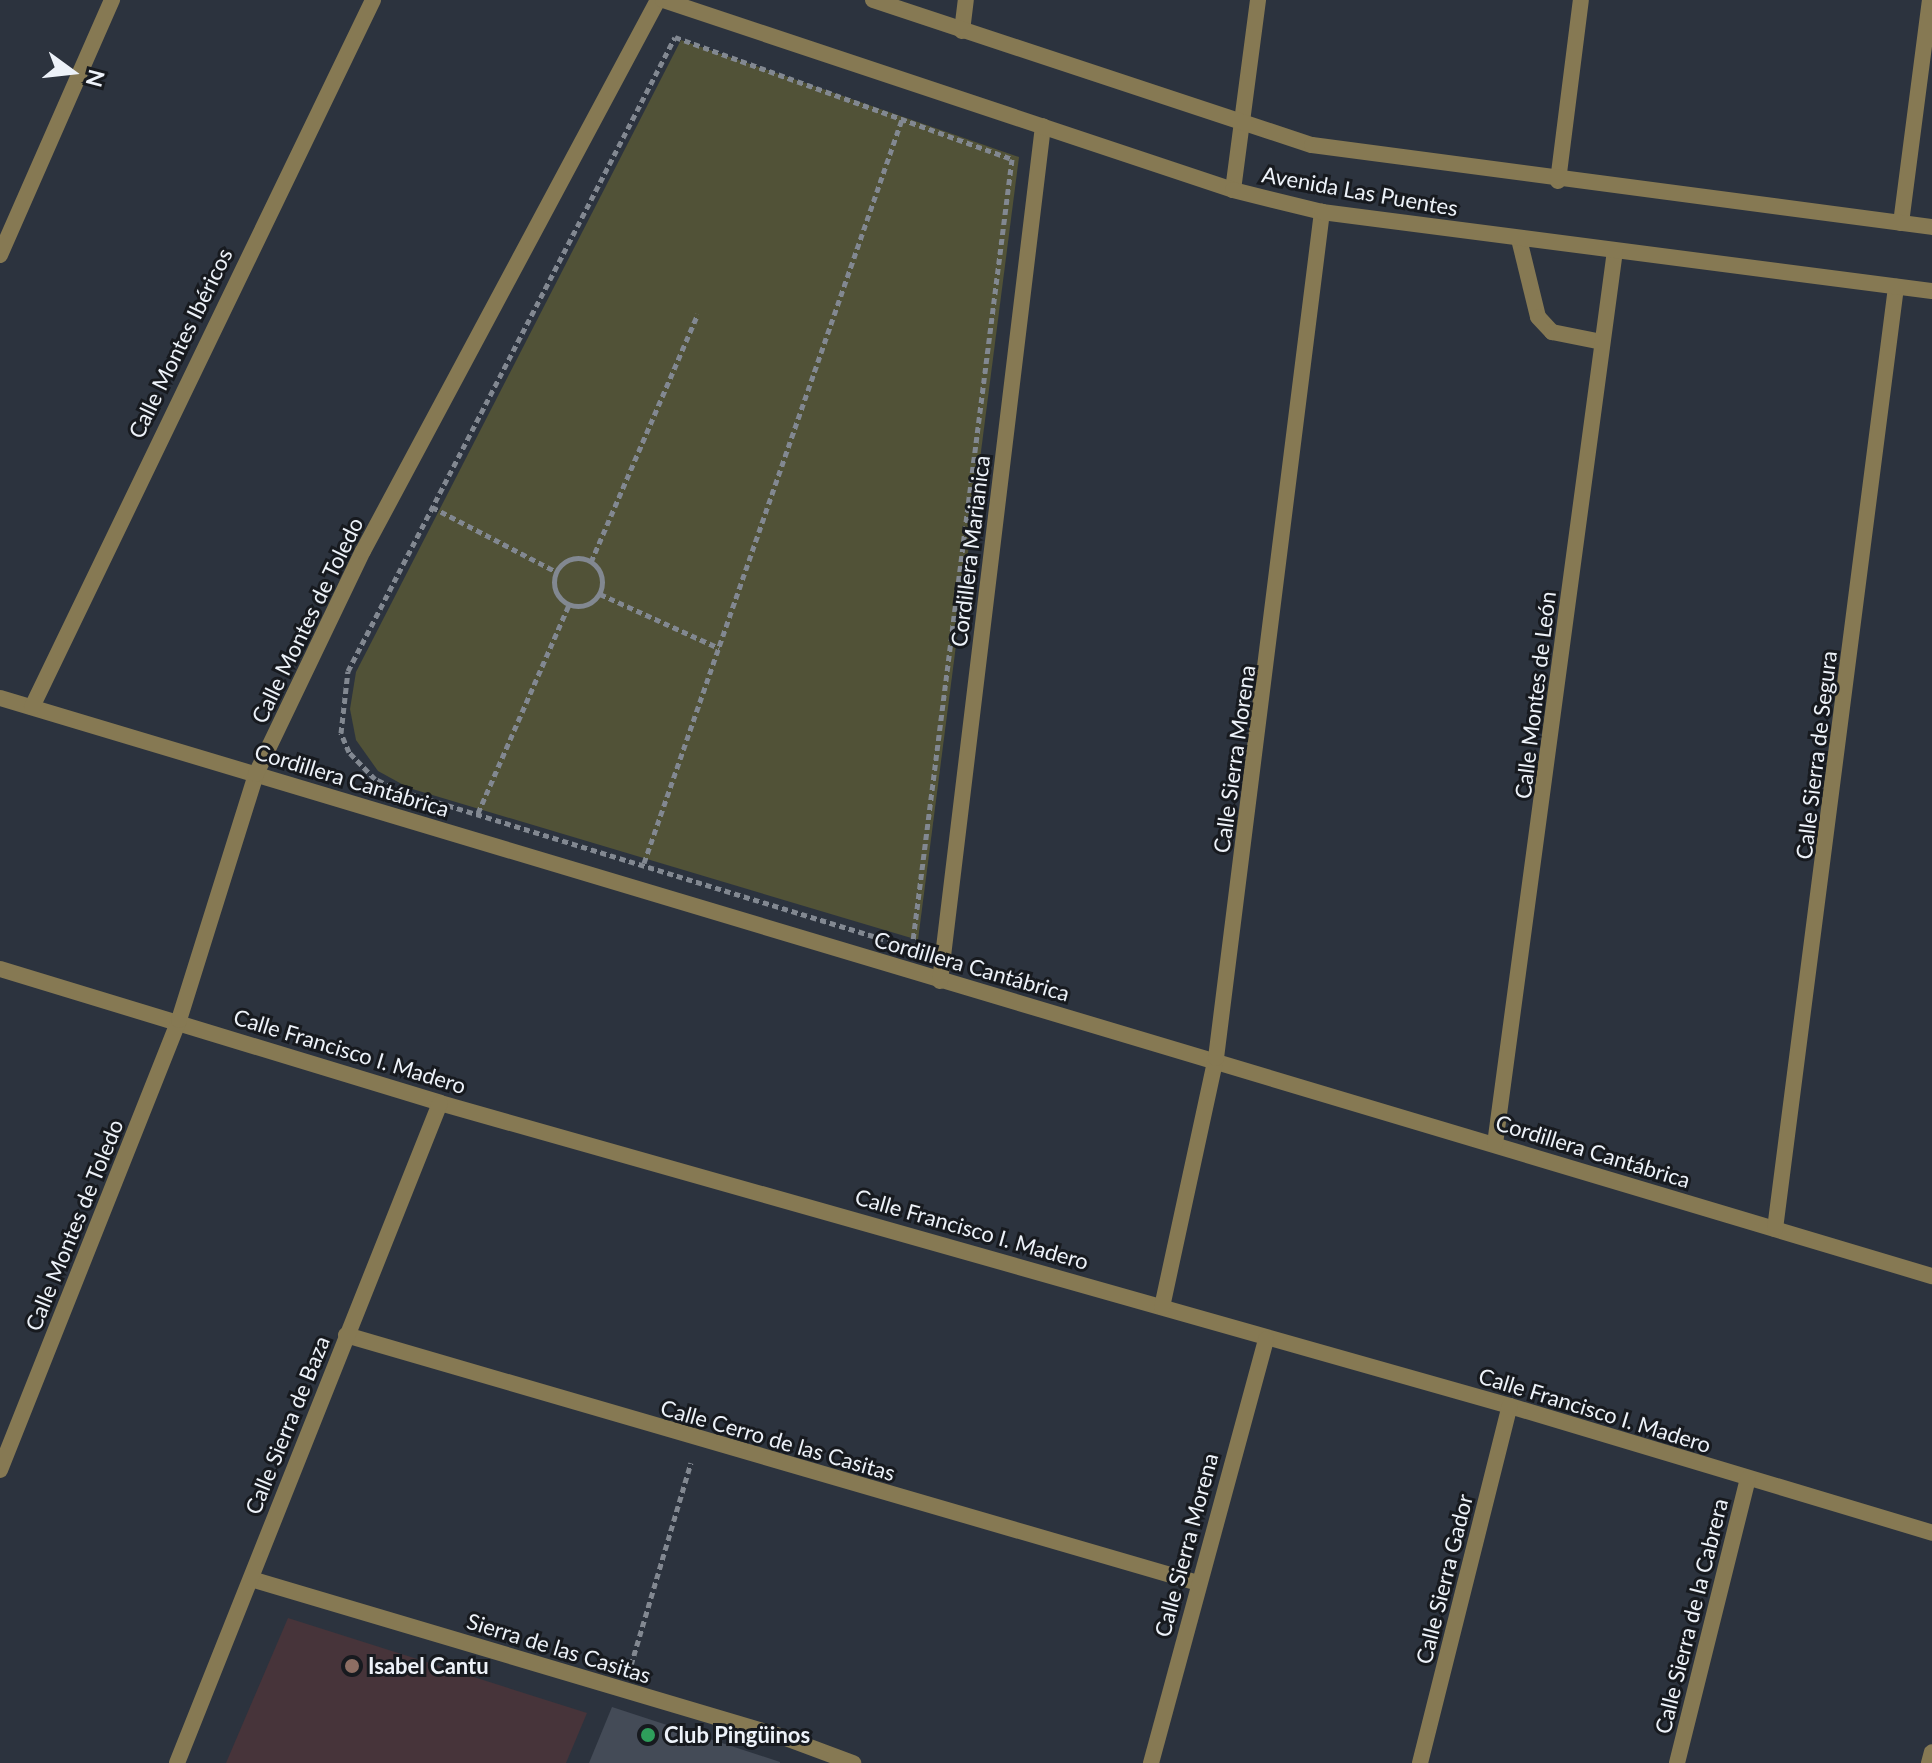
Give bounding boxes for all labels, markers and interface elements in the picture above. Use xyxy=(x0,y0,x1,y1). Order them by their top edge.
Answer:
north arrow xyxy=(32,32,112,112)
text: N xyxy=(80,67,111,90)
street label: Avenida Las Puentes xyxy=(1260,161,1460,221)
street label: Calle Montes Ibéricos xyxy=(123,244,237,442)
street label: Cordillera Marianica xyxy=(945,454,995,648)
street label: Calle Montes de Toledo xyxy=(245,512,369,728)
street label: Calle Montes de León xyxy=(1509,590,1561,800)
street label: Calle Sierra de Segura xyxy=(1790,649,1842,861)
street label: Calle Sierra Morena xyxy=(1208,663,1260,855)
street label: Cordillera Cantábrica xyxy=(251,738,453,822)
street label: Cordillera Cantábrica xyxy=(871,925,1073,1007)
street label: Calle Francisco I. Madero xyxy=(231,1003,469,1099)
street label: Cordillera Cantábrica xyxy=(1492,1109,1694,1193)
street label: Calle Montes de Toledo xyxy=(19,1115,129,1335)
street label: Calle Francisco I. Madero xyxy=(852,1183,1092,1275)
street label: Calle Sierra de Baza xyxy=(239,1332,335,1518)
street label: Calle Francisco I. Madero xyxy=(1476,1362,1714,1458)
street label: Calle Cerro de las Casitas xyxy=(658,1394,898,1486)
street label: Calle Sierra Morena xyxy=(1149,1450,1223,1640)
street label: Calle Sierra Gador xyxy=(1410,1491,1478,1667)
street label: Calle Sierra de la Cabrera xyxy=(1649,1496,1733,1736)
street label: Sierra de las Casitas xyxy=(464,1607,654,1689)
place label: Isabel Cantu xyxy=(368,1653,489,1679)
marker: Isabel Cantu xyxy=(343,1657,361,1675)
place label: Club Pingüinos xyxy=(664,1722,810,1748)
marker: Club Pingüinos xyxy=(639,1726,657,1744)

